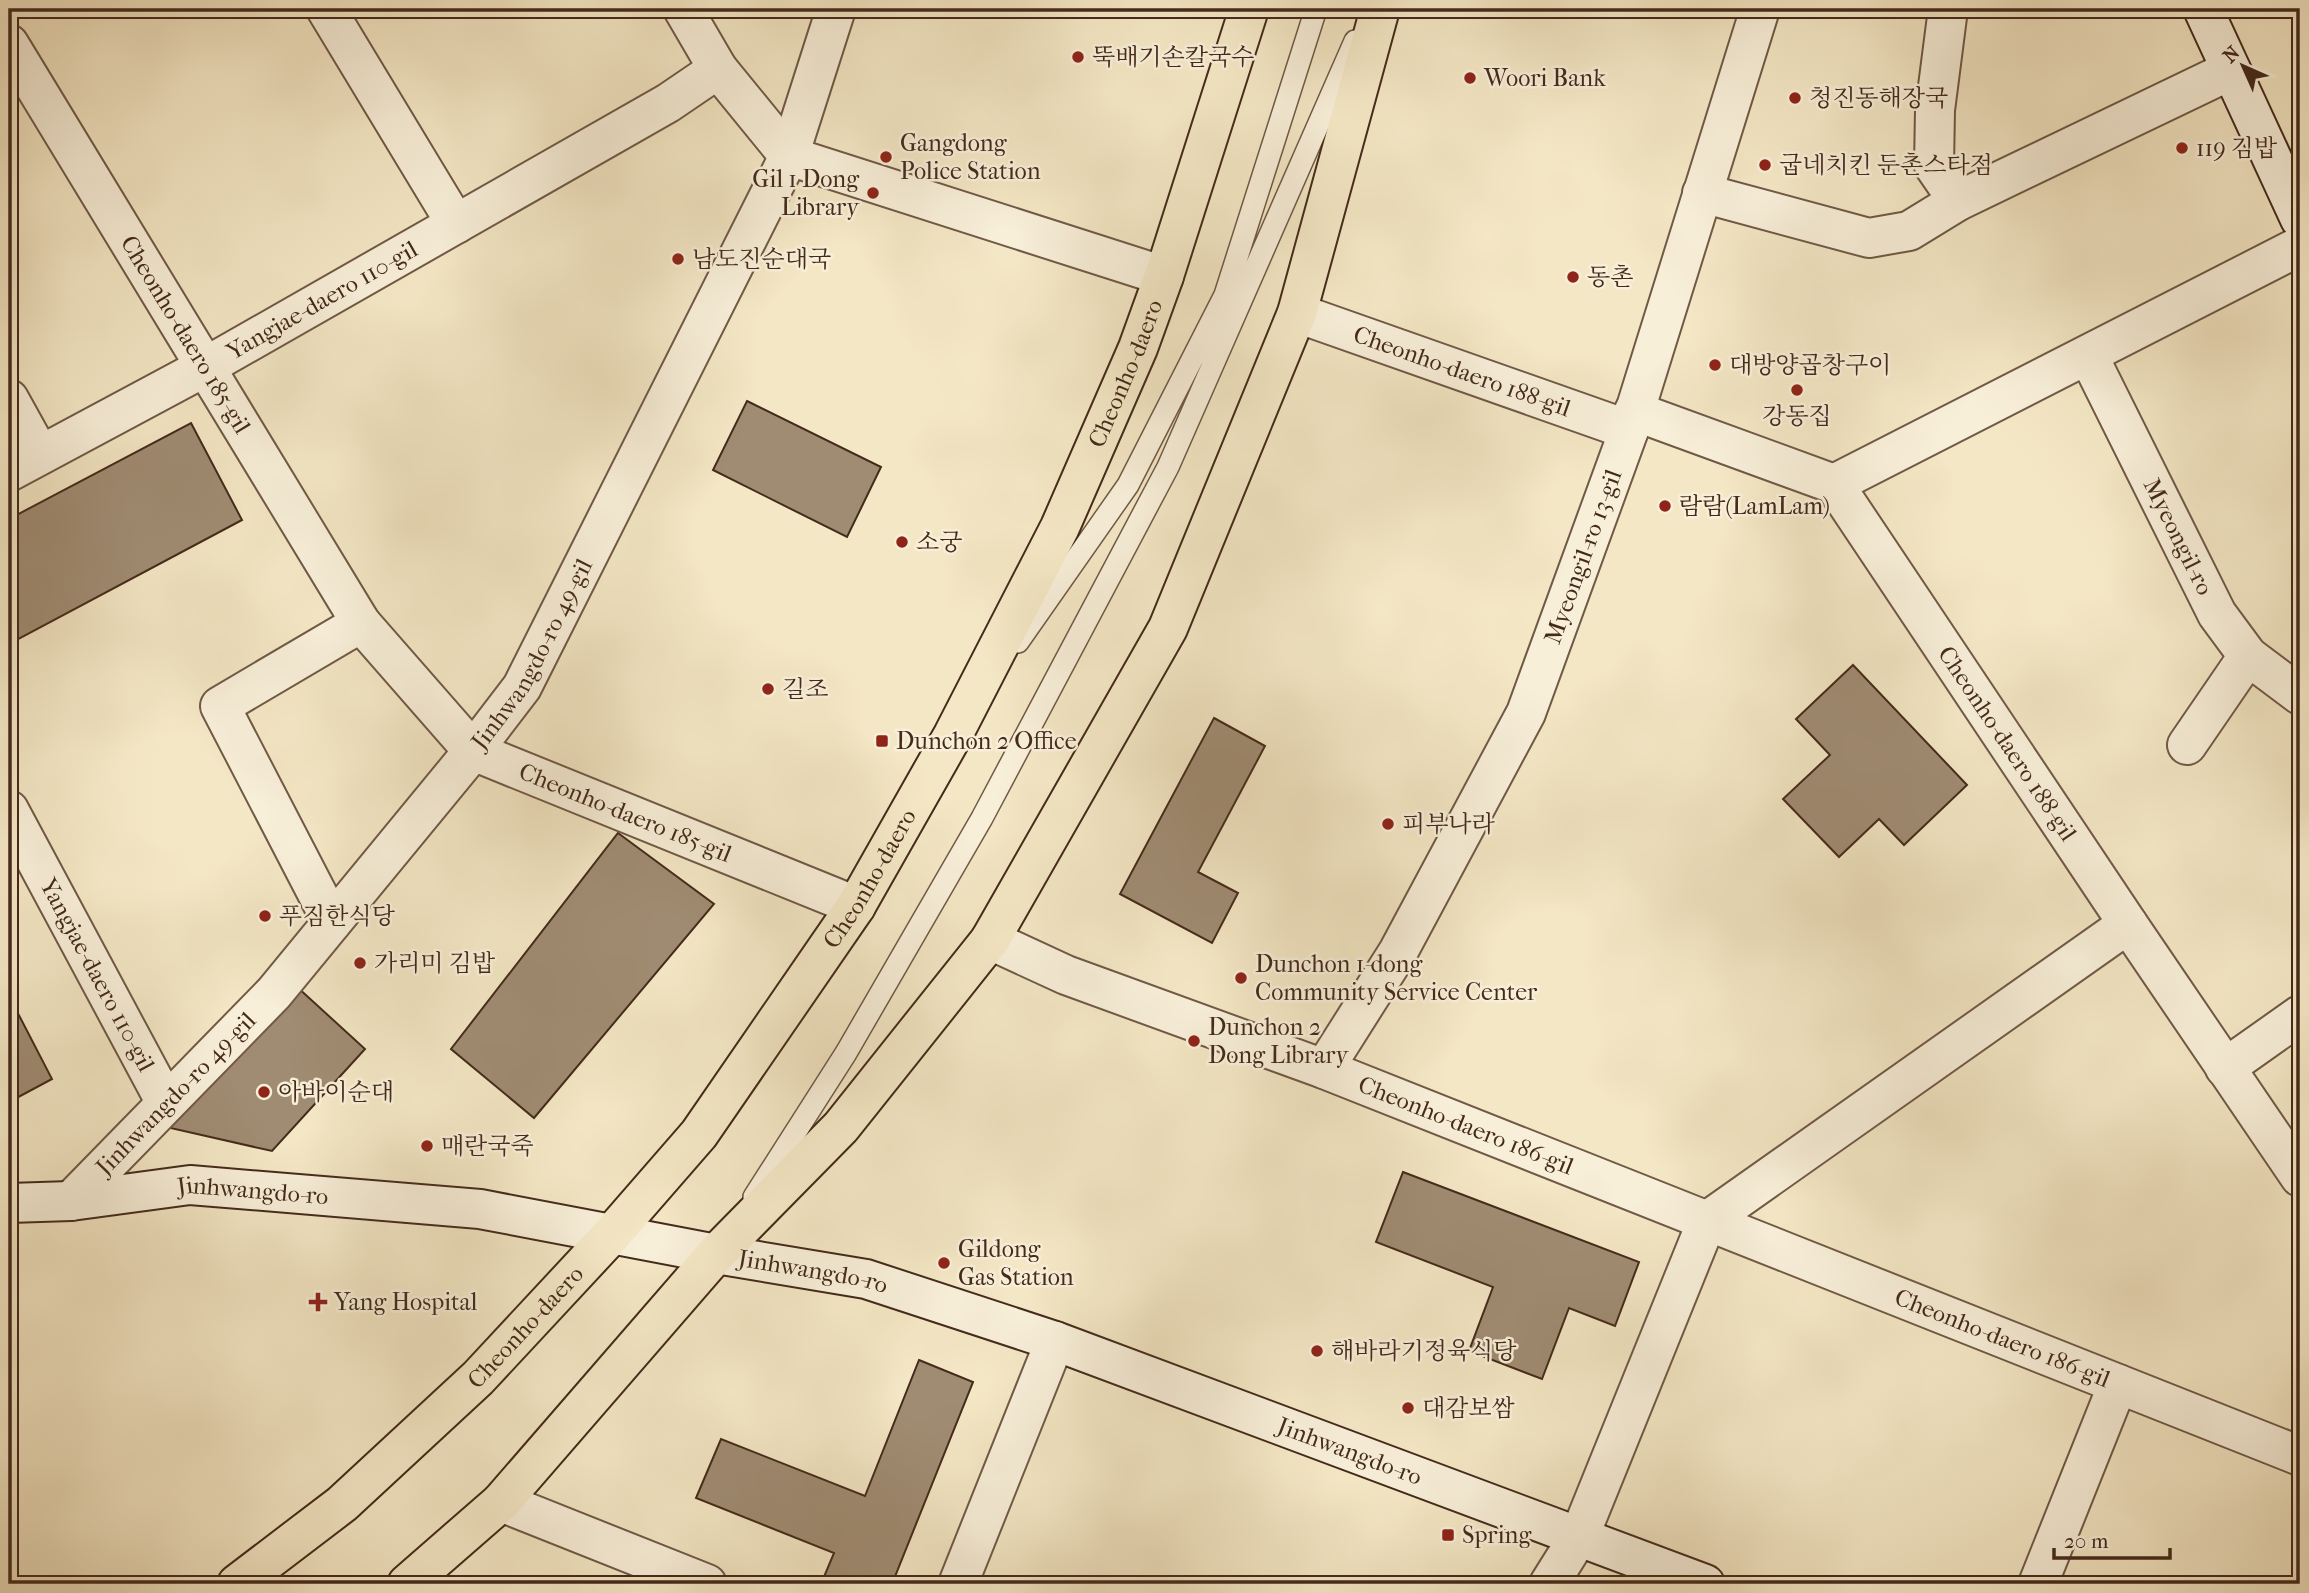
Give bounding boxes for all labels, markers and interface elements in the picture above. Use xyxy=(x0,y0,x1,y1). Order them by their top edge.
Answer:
north arrow xyxy=(2208,32,2278,102)
text: N xyxy=(2219,41,2245,68)
place label: 뚝배기손칼국수 xyxy=(1092,43,1254,71)
marker: 뚝배기손칼국수 xyxy=(1070,49,1086,65)
place label: Woori Bank xyxy=(1483,64,1606,92)
marker: Woori Bank xyxy=(1462,70,1478,86)
place label: 청진동해장국 xyxy=(1809,84,1948,112)
marker: 청진동해장국 xyxy=(1787,90,1803,106)
place label: Gangdong Police Station xyxy=(900,129,1041,185)
place label: 119 김밥 xyxy=(2196,134,2277,162)
marker: 119 김밥 xyxy=(2174,140,2190,156)
marker: Gangdong Police Station xyxy=(878,149,894,165)
place label: 굽네치킨 둔촌스타점 xyxy=(1779,151,1993,179)
marker: 굽네치킨 둔촌스타점 xyxy=(1757,157,1773,173)
place label: Gil 1 Dong Library xyxy=(752,165,860,221)
marker: Gil 1 Dong Library xyxy=(865,185,881,201)
street label: Cheonho-daero 185-gil xyxy=(115,230,257,439)
street label: Yangjae-daero 110-gil xyxy=(221,235,423,366)
place label: 남도진순대국 xyxy=(692,245,831,273)
marker: 남도진순대국 xyxy=(670,251,686,267)
place label: 동촌 xyxy=(1587,263,1633,291)
marker: 동촌 xyxy=(1565,269,1581,285)
street label: Cheonho-daero xyxy=(1082,296,1168,452)
street label: Cheonho-daero 188-gil xyxy=(1350,320,1575,422)
place label: 대방양곱창구이 xyxy=(1729,351,1891,379)
marker: 대방양곱창구이 xyxy=(1707,357,1723,373)
marker: 강동집 xyxy=(1789,382,1805,398)
place label: 강동집 xyxy=(1762,402,1832,430)
street label: Myeongil-ro 13-gil xyxy=(1538,465,1628,647)
street label: Myeongil-ro xyxy=(2138,474,2219,600)
place label: 람람(LamLam) xyxy=(1679,492,1830,520)
marker: 람람(LamLam) xyxy=(1657,498,1673,514)
place label: 소궁 xyxy=(916,528,962,556)
marker: 소궁 xyxy=(894,534,910,550)
street label: Jinhwangdo-ro 49-gil xyxy=(464,554,598,757)
street label: Cheonho-daero 188-gil xyxy=(1932,641,2083,846)
place label: 길조 xyxy=(782,675,828,703)
marker: 길조 xyxy=(760,681,776,697)
place label: Dunchon 2 Office xyxy=(896,727,1077,755)
marker: Dunchon 2 Office xyxy=(874,733,890,749)
street label: Cheonho-daero 185-gil xyxy=(515,757,736,868)
street label: Cheonho-daero xyxy=(817,804,922,954)
place label: 피부나라 xyxy=(1402,810,1496,838)
marker: 피부나라 xyxy=(1380,816,1396,832)
street label: Yangjae-daero 110-gil xyxy=(34,873,161,1076)
place label: 푸짐한식당 xyxy=(279,902,396,930)
marker: 푸짐한식당 xyxy=(257,908,273,924)
place label: 가리미 김밥 xyxy=(374,949,495,977)
place label: Dunchon 1-dong Community Service Center xyxy=(1255,950,1538,1006)
marker: 가리미 김밥 xyxy=(352,955,368,971)
marker: Dunchon 1-dong Community Service Center xyxy=(1233,970,1249,986)
street label: Jinhwangdo-ro 49-gil xyxy=(89,1006,262,1182)
place label: Dunchon 2 Dong Library xyxy=(1208,1013,1350,1069)
marker: Dunchon 2 Dong Library xyxy=(1186,1033,1202,1049)
street label: Cheonho-daero 186-gil xyxy=(1354,1070,1578,1181)
place label: 아바이순대 xyxy=(278,1078,394,1106)
marker: 아바이순대 xyxy=(256,1084,272,1100)
place label: 매란국죽 xyxy=(441,1132,534,1160)
marker: 매란국죽 xyxy=(419,1138,435,1154)
street label: Jinhwangdo-ro xyxy=(173,1171,329,1210)
place label: Gildong Gas Station xyxy=(958,1235,1074,1291)
street label: Jinhwangdo-ro xyxy=(734,1244,892,1299)
marker: Gildong Gas Station xyxy=(936,1255,952,1271)
street label: Cheonho-daero xyxy=(462,1260,589,1394)
street label: Cheonho-daero 186-gil xyxy=(1891,1283,2114,1393)
place label: Yang Hospital xyxy=(333,1288,478,1316)
marker: Yang Hospital xyxy=(308,1292,328,1312)
place label: 해바라기정육식당 xyxy=(1331,1337,1517,1365)
marker: 해바라기정육식당 xyxy=(1309,1343,1325,1359)
place label: 대감보쌈 xyxy=(1422,1394,1516,1422)
marker: 대감보쌈 xyxy=(1400,1400,1416,1416)
street label: Jinhwangdo-ro xyxy=(1272,1411,1426,1491)
scale bar xyxy=(2054,1516,2169,1560)
place label: Spring xyxy=(1462,1521,1533,1549)
marker: Spring xyxy=(1440,1527,1456,1543)
text: 20 m xyxy=(2064,1529,2109,1553)

